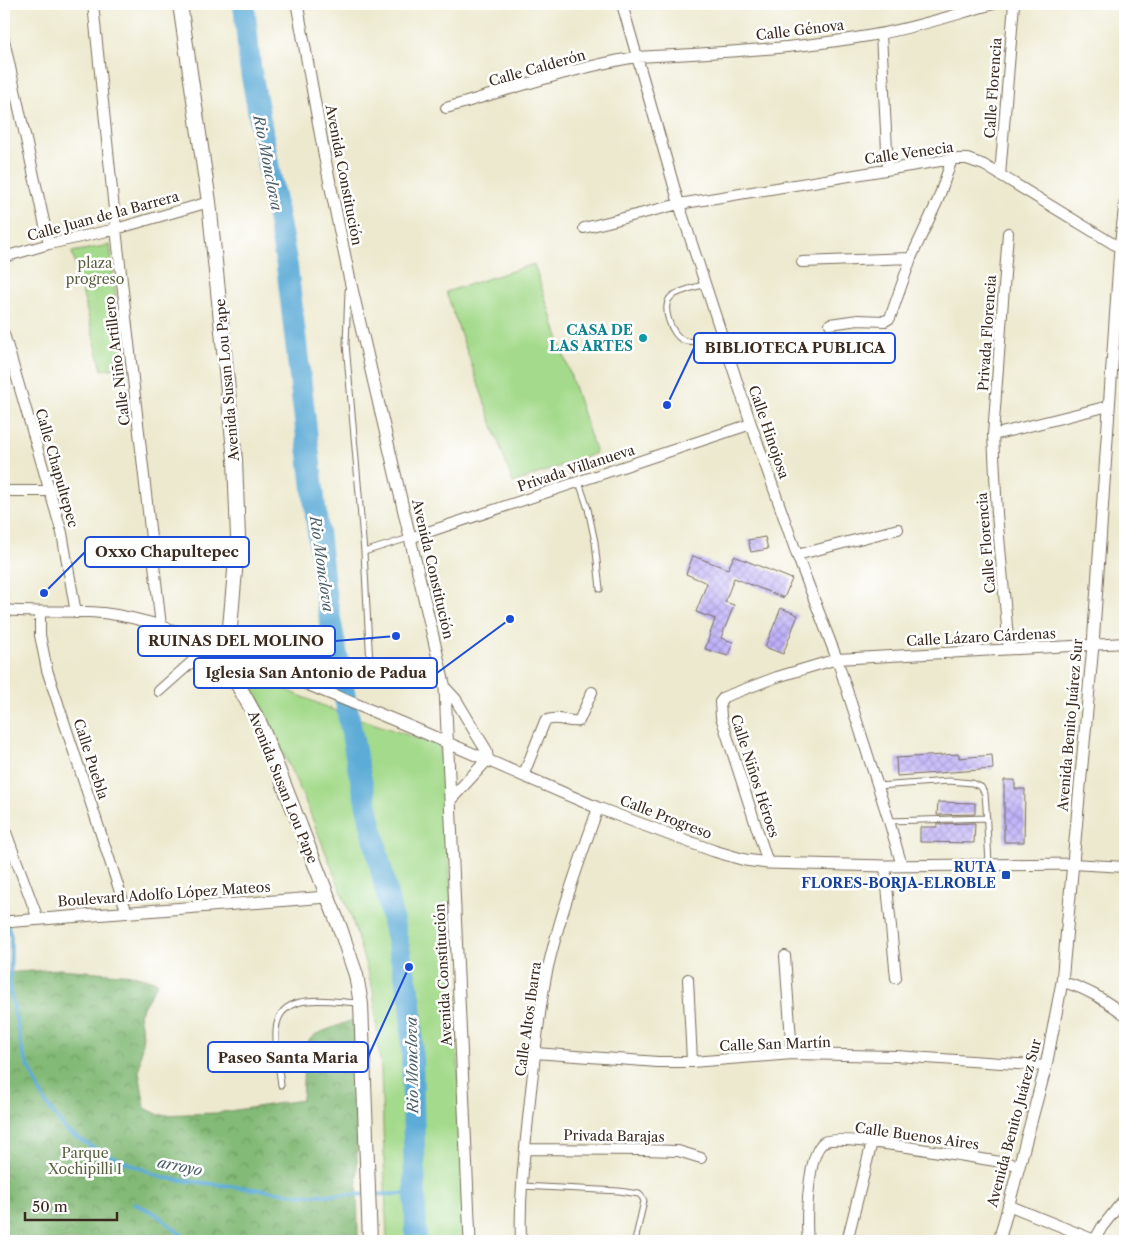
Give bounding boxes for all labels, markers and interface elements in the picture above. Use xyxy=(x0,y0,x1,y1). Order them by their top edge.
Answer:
street label: Calle Génova xyxy=(755,16,846,44)
street label: Calle Florencia xyxy=(980,36,1006,139)
street label: Calle Calderón xyxy=(487,46,588,90)
street label: Avenida Constitución xyxy=(321,102,367,247)
water label: Rio Monclova xyxy=(249,113,287,212)
street label: Calle Venecia xyxy=(863,138,955,168)
street label: Calle Juan de la Barrera xyxy=(25,187,181,245)
park label: plaza progreso xyxy=(66,254,124,288)
street label: Privada Florencia xyxy=(974,274,1000,392)
street label: Calle Niño Artillero xyxy=(100,295,134,427)
street label: Avenida Susan Lou Pape xyxy=(211,298,243,463)
place label: CASA DE LAS ARTES xyxy=(549,321,633,355)
marker: CASA DE LAS ARTES xyxy=(637,332,649,344)
callout: BIBLIOTECA PUBLICA xyxy=(694,333,895,363)
text: BIBLIOTECA PUBLICA xyxy=(705,338,886,357)
street label: Calle Hinojosa xyxy=(745,383,794,482)
street label: Calle Chapultepec xyxy=(31,406,83,530)
street label: Privada Villanueva xyxy=(515,440,638,495)
street label: Calle Florencia xyxy=(973,491,999,594)
street label: Avenida Constitución xyxy=(408,496,458,641)
water label: Rio Monclova xyxy=(306,514,338,613)
callout: Oxxo Chapultepec xyxy=(85,537,249,567)
text: Oxxo Chapultepec xyxy=(95,542,239,561)
street label: Calle Lázaro Cárdenas xyxy=(906,624,1056,650)
callout: RUINAS DEL MOLINO xyxy=(138,626,335,656)
text: RUINAS DEL MOLINO xyxy=(148,631,324,650)
street label: Avenida Benito Juárez Sur xyxy=(1053,638,1087,813)
callout: Iglesia San Antonio de Padua xyxy=(194,658,437,688)
text: Iglesia San Antonio de Padua xyxy=(205,663,427,682)
street label: Avenida Susan Lou Pape xyxy=(244,707,322,866)
street label: Calle Niños Héroes xyxy=(727,712,783,840)
street label: Calle Puebla xyxy=(69,716,113,802)
street label: Calle Progreso xyxy=(617,791,715,843)
place label: RUTA FLORES-BORJA-ELROBLE xyxy=(801,858,997,892)
marker: RUTA FLORES-BORJA-ELROBLE xyxy=(1000,869,1012,881)
street label: Boulevard Adolfo López Mateos xyxy=(57,878,271,910)
street label: Avenida Constitución xyxy=(430,903,456,1048)
street label: Calle Altos Ibarra xyxy=(511,960,545,1077)
water label: Rio Monclova xyxy=(402,1016,422,1115)
street label: Calle San Martín xyxy=(719,1033,831,1055)
street label: Avenida Benito Juárez Sur xyxy=(983,1037,1045,1210)
callout: Paseo Santa Maria xyxy=(208,1042,368,1072)
text: Paseo Santa Maria xyxy=(218,1048,359,1067)
street label: Calle Buenos Aires xyxy=(854,1118,980,1154)
street label: Privada Barajas xyxy=(563,1126,665,1146)
park label: Parque Xochipilli I xyxy=(47,1144,122,1178)
water label: arroyo xyxy=(156,1152,204,1180)
scale bar xyxy=(25,1190,118,1222)
text: 50 m xyxy=(32,1197,68,1216)

